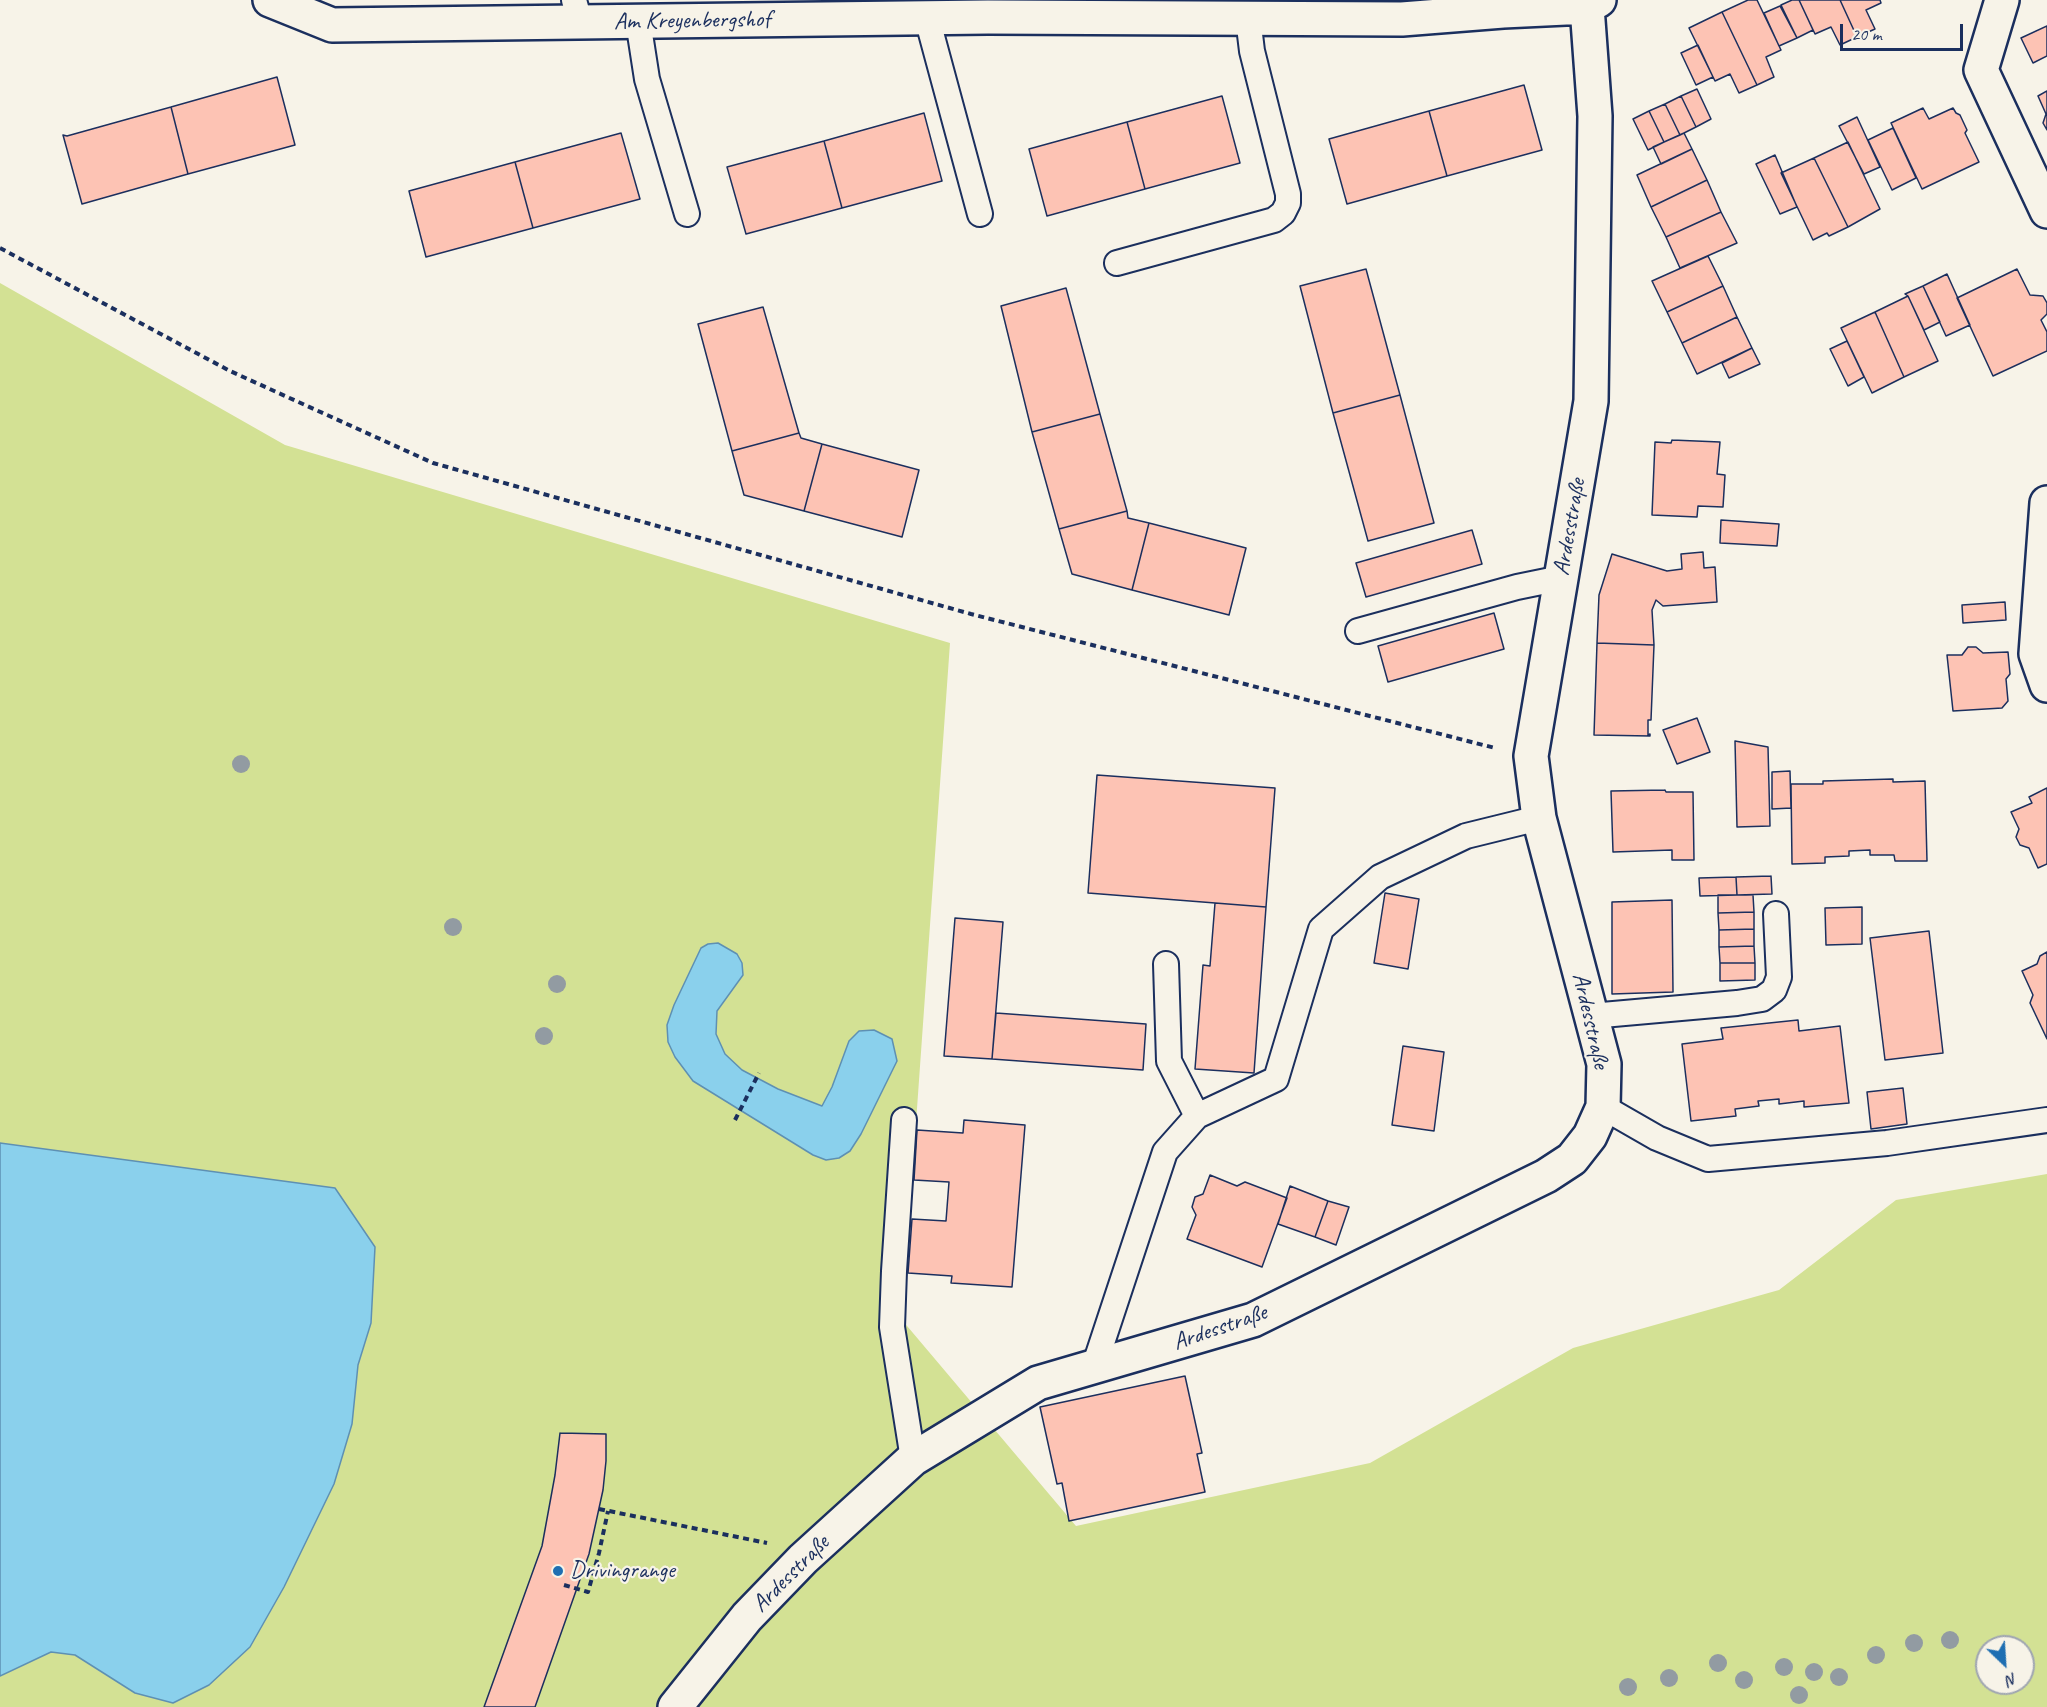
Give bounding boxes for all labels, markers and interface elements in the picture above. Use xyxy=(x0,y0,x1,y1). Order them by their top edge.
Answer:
street label: Am Kreyenbergshof xyxy=(614,5,770,37)
scale bar xyxy=(1843,12,1966,50)
text: 20 m xyxy=(1851,23,1882,45)
street label: Ardesstraße xyxy=(1547,476,1593,578)
street label: Ardesstraße xyxy=(1565,970,1615,1072)
street label: Ardesstraße xyxy=(1169,1298,1271,1358)
street label: Ardesstraße xyxy=(746,1529,836,1619)
place label: Drivingrange xyxy=(570,1557,675,1585)
marker: Drivingrange xyxy=(551,1564,565,1578)
north arrow xyxy=(1975,1635,2035,1695)
text: N xyxy=(2003,1668,2020,1691)

